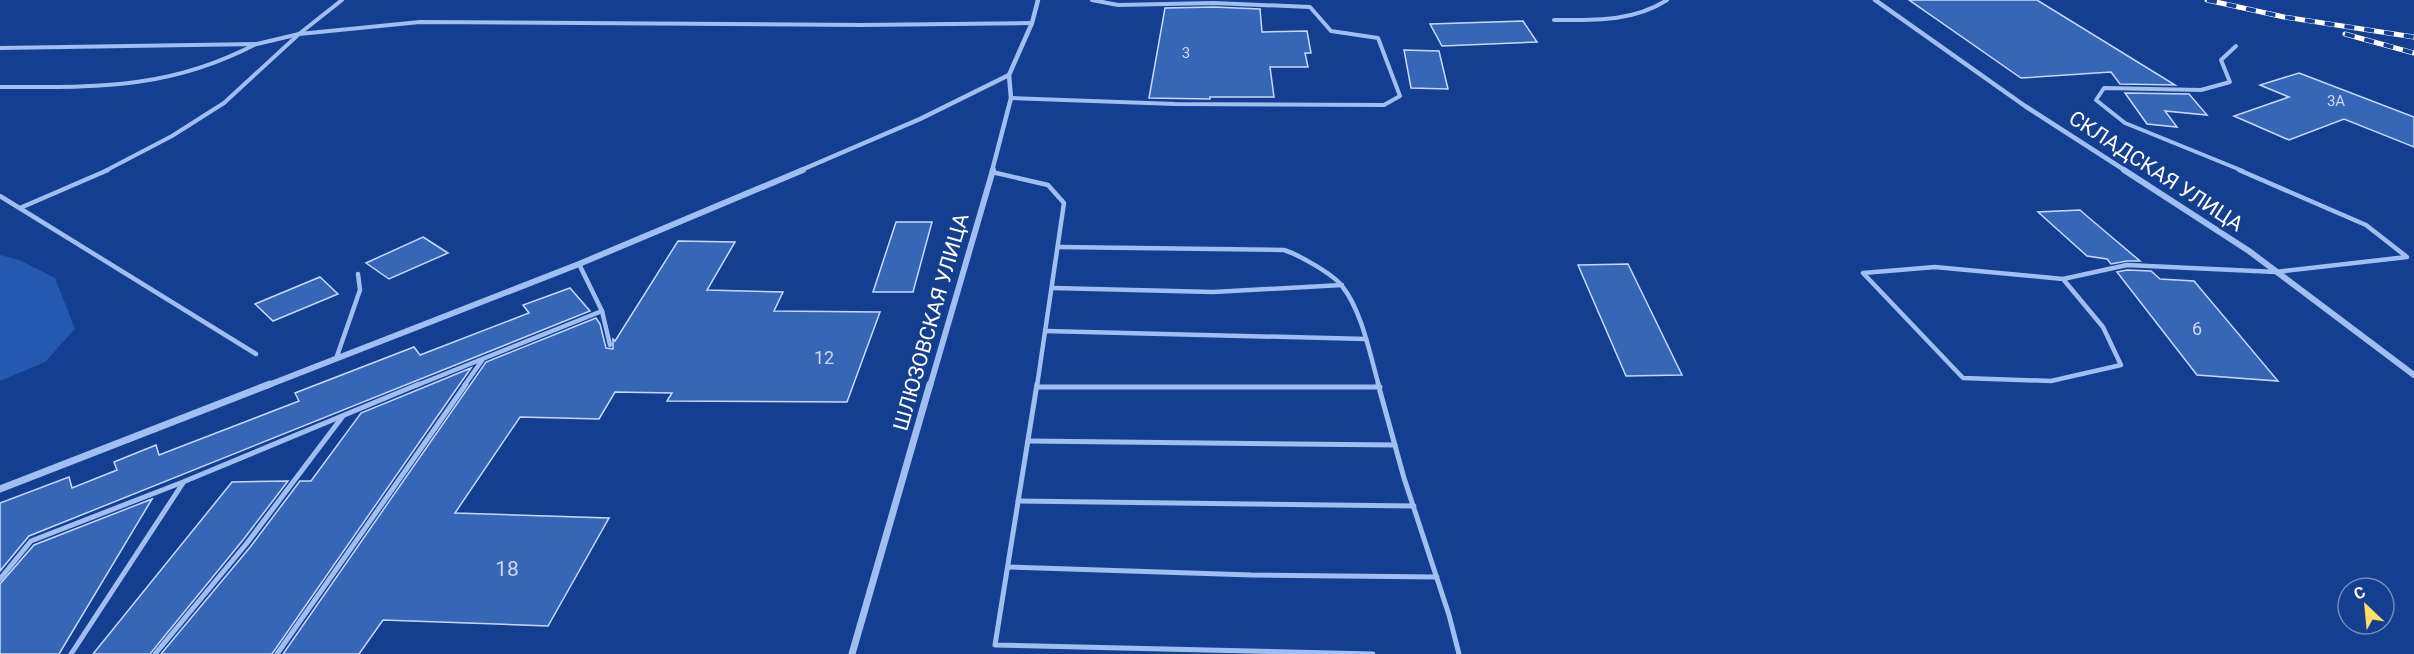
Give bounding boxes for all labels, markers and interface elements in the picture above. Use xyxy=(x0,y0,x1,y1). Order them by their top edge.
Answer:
house number: 3 xyxy=(1182,44,1190,62)
house number: 3А xyxy=(2327,92,2345,110)
street label: СКЛАДСКАЯ УЛИЦА xyxy=(2064,106,2248,236)
street label: ШЛЮЗОВСКАЯ УЛИЦА xyxy=(888,210,974,433)
house number: 6 xyxy=(2192,318,2202,339)
house number: 12 xyxy=(814,347,834,368)
house number: 18 xyxy=(495,557,519,581)
north arrow xyxy=(2336,576,2396,636)
text: С xyxy=(2351,582,2369,604)

